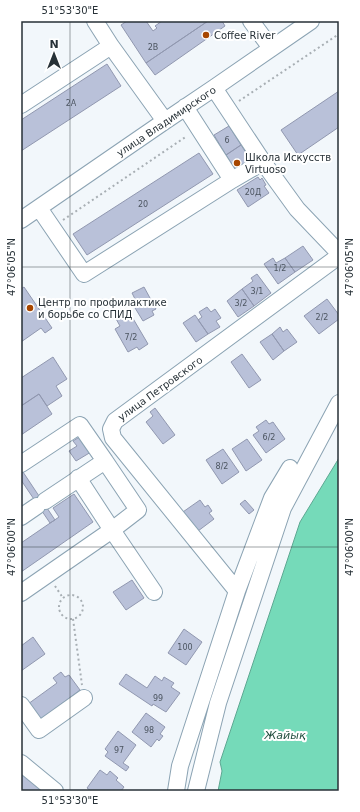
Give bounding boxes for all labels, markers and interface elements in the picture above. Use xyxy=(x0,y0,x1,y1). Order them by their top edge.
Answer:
text: 51°53'30"E xyxy=(42,5,98,16)
marker: Coffee River xyxy=(201,30,211,40)
place label: Coffee River xyxy=(214,30,276,41)
north arrow xyxy=(34,34,74,74)
text: N xyxy=(49,38,59,51)
house number: 2В xyxy=(148,43,158,52)
street label: улица Владимирского xyxy=(115,84,218,159)
house number: 2А xyxy=(66,99,77,108)
house number: 6 xyxy=(224,136,230,145)
place label: Школа Искусств Virtuoso xyxy=(245,152,331,175)
marker: Школа Искусств Virtuoso xyxy=(232,158,242,168)
house number: 20Д xyxy=(245,188,261,197)
house number: 20 xyxy=(138,200,148,209)
text: 47°06'05"N xyxy=(6,238,17,296)
text: 47°06'05"N xyxy=(344,238,355,296)
house number: 1/2 xyxy=(274,264,286,273)
house number: 3/1 xyxy=(251,287,263,296)
place label: Центр по профилактике и борьбе со СПИД xyxy=(38,297,167,320)
house number: 3/2 xyxy=(235,299,247,308)
marker: Центр по профилактике и борьбе со СПИД xyxy=(25,303,35,313)
house number: 2/2 xyxy=(316,313,328,322)
house number: 7/2 xyxy=(125,333,137,342)
street label: улица Петровского xyxy=(116,354,205,423)
house number: 6/2 xyxy=(263,433,275,442)
house number: 8/2 xyxy=(216,462,228,471)
text: 47°06'00"N xyxy=(6,518,17,576)
text: 47°06'00"N xyxy=(344,518,355,576)
house number: 100 xyxy=(177,643,193,652)
house number: 99 xyxy=(153,694,163,703)
house number: 98 xyxy=(144,726,154,735)
water label: Жайық xyxy=(263,729,306,742)
house number: 97 xyxy=(114,746,124,755)
text: 51°53'30"E xyxy=(42,795,98,806)

